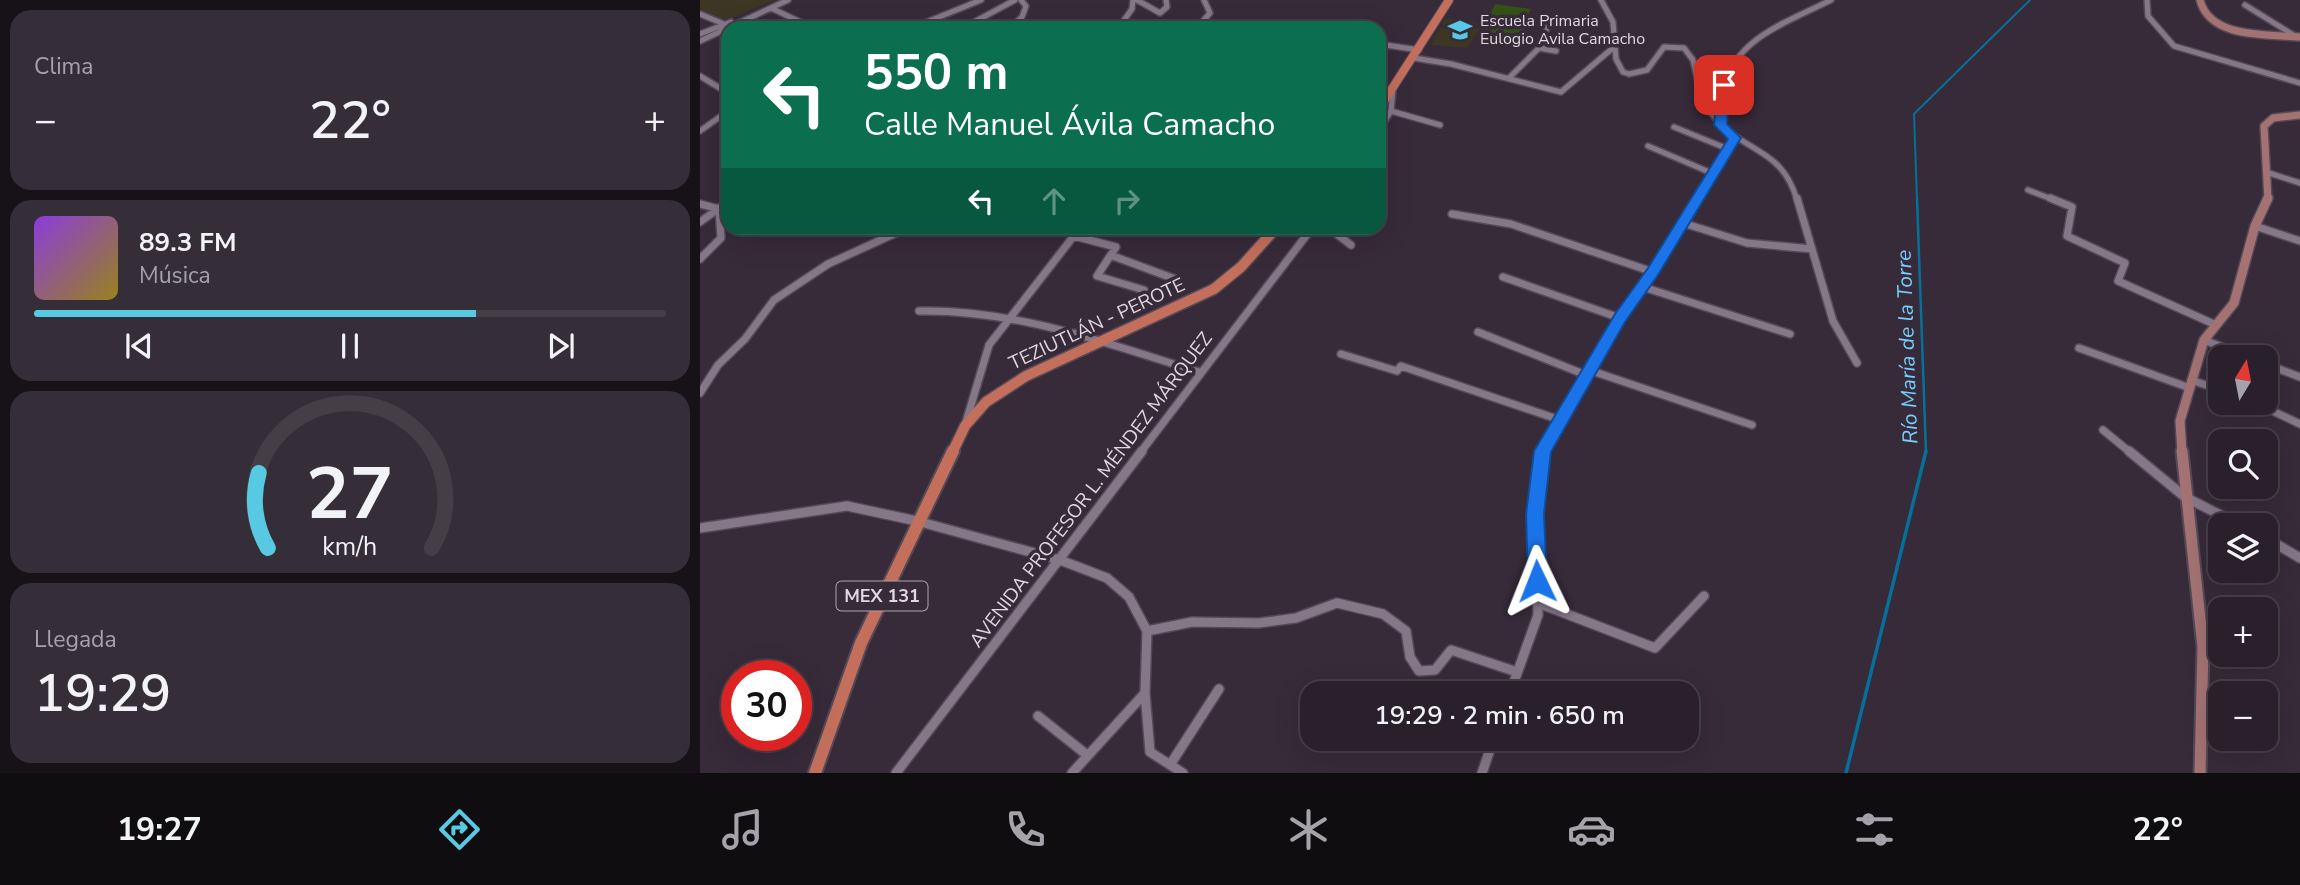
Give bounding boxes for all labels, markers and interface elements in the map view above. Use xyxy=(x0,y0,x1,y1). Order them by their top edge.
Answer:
place label: Escuela Primaria Eulogio Avila Camacho xyxy=(1480,10,1645,50)
school or university icon: Escuela Primaria Eulogio Avila Camacho xyxy=(1446,16,1474,44)
text: 550 m xyxy=(864,39,1008,106)
icon: left xyxy=(749,49,840,140)
text: Clima xyxy=(34,51,94,82)
pin xyxy=(1694,55,1754,115)
icon: arrive xyxy=(1705,66,1743,104)
text: 22° xyxy=(309,85,391,156)
text: − xyxy=(34,95,57,146)
text: + xyxy=(643,95,666,146)
text: Calle Manuel Ávila Camacho xyxy=(864,103,1275,146)
icon: left xyxy=(962,182,1000,220)
icon: ahead xyxy=(1035,182,1073,220)
icon: right xyxy=(1108,182,1146,220)
text: 89.3 FM xyxy=(139,225,236,260)
water label: Río María de la Torre xyxy=(1890,249,1924,445)
text: Música xyxy=(139,260,211,291)
street label: TEZIUTLÁN - PEROTE xyxy=(1005,272,1189,376)
icon: previous xyxy=(120,327,158,365)
icon: pause xyxy=(331,327,369,365)
icon: next xyxy=(542,327,580,365)
street label: AVENIDA PROFESOR L. MÉNDEZ MÁRQUEZ xyxy=(964,327,1218,653)
north arrow xyxy=(2208,345,2278,415)
map controls xyxy=(2208,345,2278,751)
button: search xyxy=(2208,429,2278,499)
text: 27 xyxy=(306,444,394,544)
button: layers xyxy=(2208,513,2278,583)
text: km/h xyxy=(322,529,378,563)
position arrow xyxy=(1500,544,1574,618)
road number: MEX 131 xyxy=(836,582,928,610)
button: + xyxy=(2208,597,2278,667)
text: Llegada xyxy=(34,624,117,655)
text: 19:29 xyxy=(34,658,171,729)
speed limit sign: 30 xyxy=(721,660,812,751)
button: − xyxy=(2208,681,2278,751)
text: 19:29 · 2 min · 650 m xyxy=(1374,698,1625,733)
icon: directions xyxy=(435,805,484,854)
icon: music xyxy=(718,805,767,854)
icon: phone xyxy=(1001,805,1050,854)
icon: climate xyxy=(1284,805,1333,854)
icon: car xyxy=(1567,805,1616,854)
icon: filters xyxy=(1850,805,1899,854)
text: 19:27 xyxy=(117,808,202,851)
text: 22° xyxy=(2132,808,2183,851)

